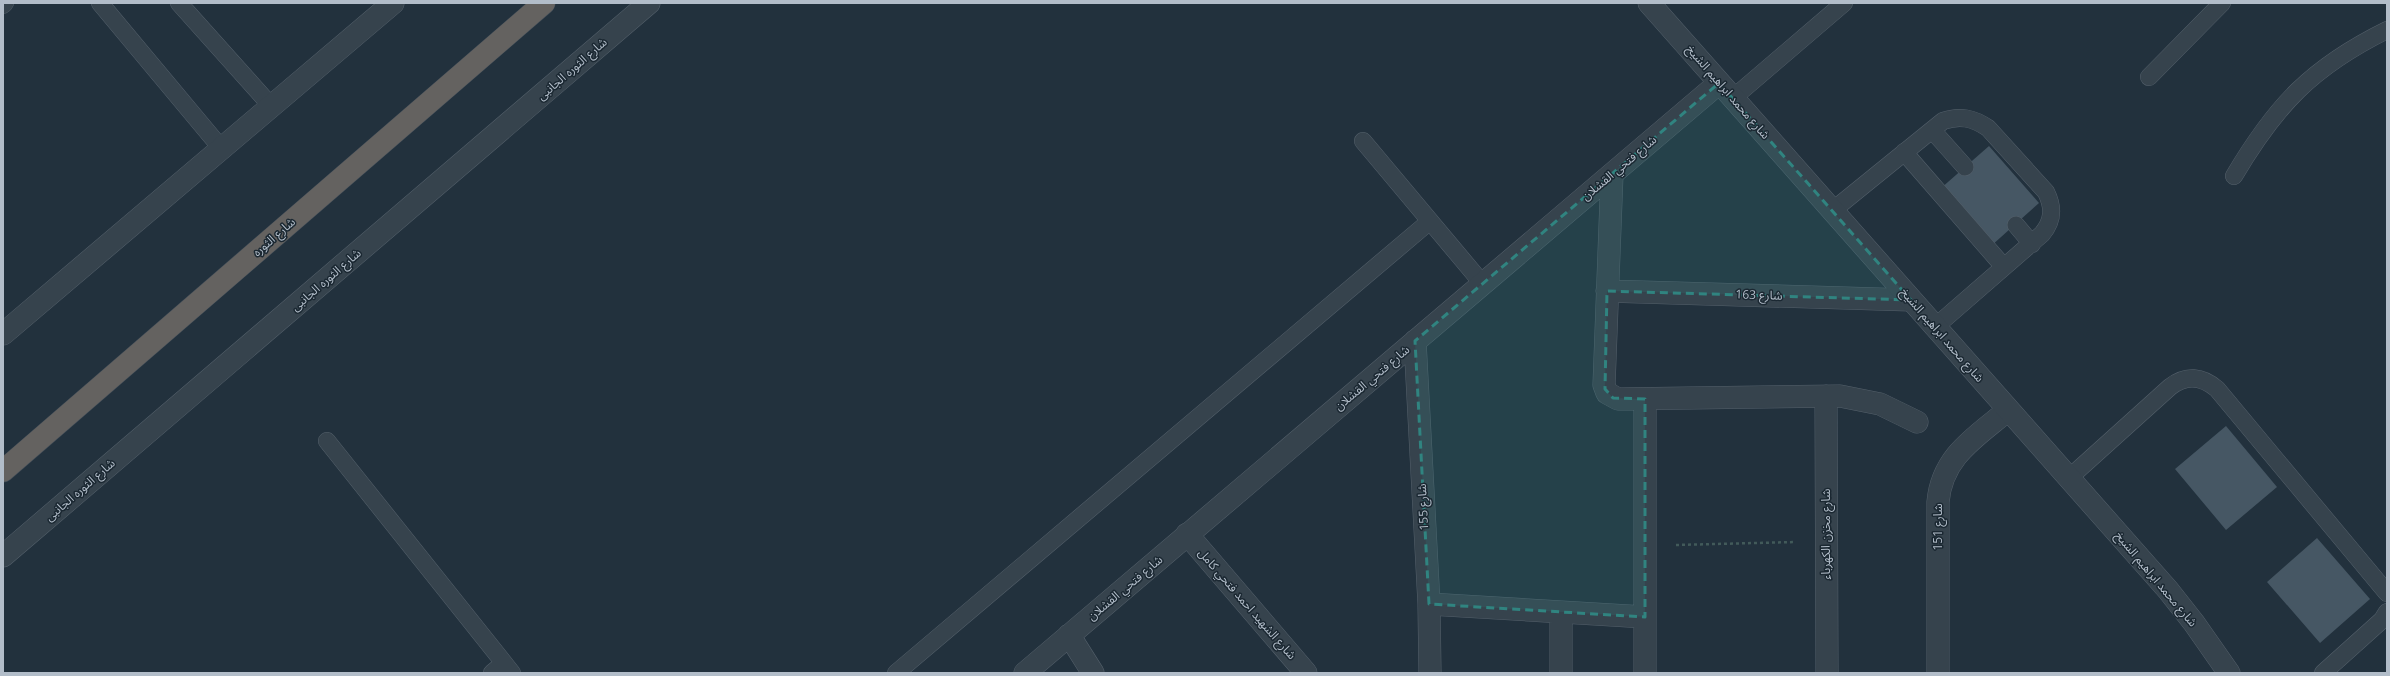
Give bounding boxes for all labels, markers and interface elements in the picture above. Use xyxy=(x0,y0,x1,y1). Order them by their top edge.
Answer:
street label: شارع الثوره الجانبى xyxy=(533,33,611,105)
street label: شارع محمد ابراهيم الشيخ xyxy=(1682,41,1774,143)
street label: شارع فتحي القشلان xyxy=(1577,131,1661,206)
street label: شارع الثوره xyxy=(249,213,299,261)
street label: شارع الثوره الجانبى xyxy=(287,244,365,316)
street label: شارع محمد ابراهيم الشيخ xyxy=(1896,284,1988,386)
street label: شارع 163 xyxy=(1735,285,1783,305)
street label: شارع فتحي القشلان xyxy=(1330,341,1414,416)
street label: شارع الثوره الجانبى xyxy=(41,454,119,526)
street label: شارع 155 xyxy=(1413,483,1433,531)
street label: شارع مخزن الكهرباء xyxy=(1817,489,1835,579)
street label: شارع 151 xyxy=(1929,503,1947,551)
street label: شارع محمد ابراهيم الشيخ xyxy=(2111,527,2201,631)
street label: شارع الشهيد احمد فتحي كامل xyxy=(1193,544,1300,664)
street label: شارع فتحي القشلان xyxy=(1083,551,1167,626)

